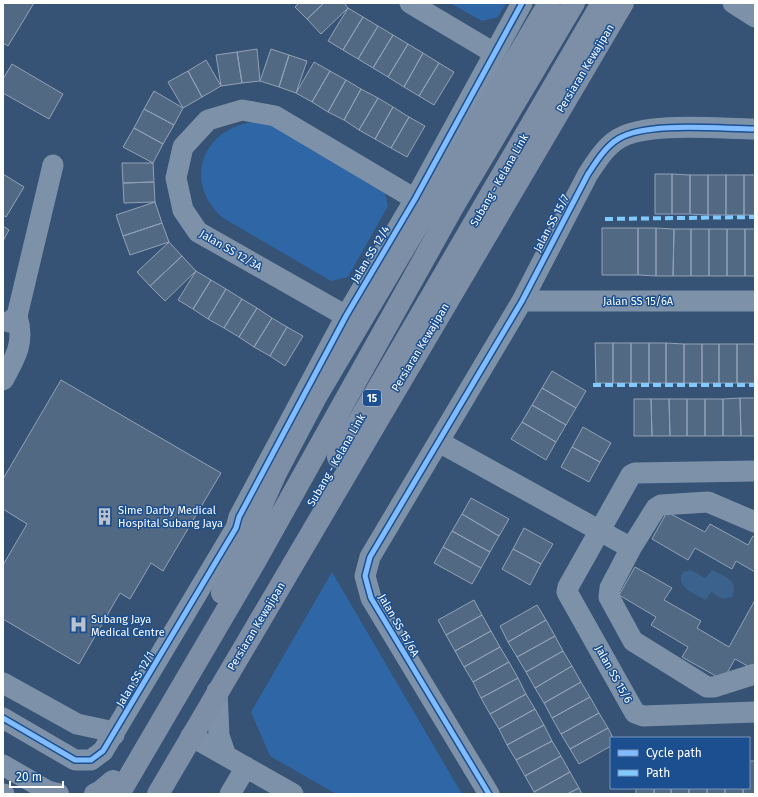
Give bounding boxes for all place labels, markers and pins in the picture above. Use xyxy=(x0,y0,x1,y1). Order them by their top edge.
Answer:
place label: Sime Darby Medical Hospital Subang Jaya xyxy=(118,504,223,530)
building icon: Sime Darby Medical Hospital Subang Jaya xyxy=(95,506,115,526)
place label: Subang Jaya Medical Centre xyxy=(91,613,165,639)
hospital icon: Subang Jaya Medical Centre xyxy=(68,615,88,635)

